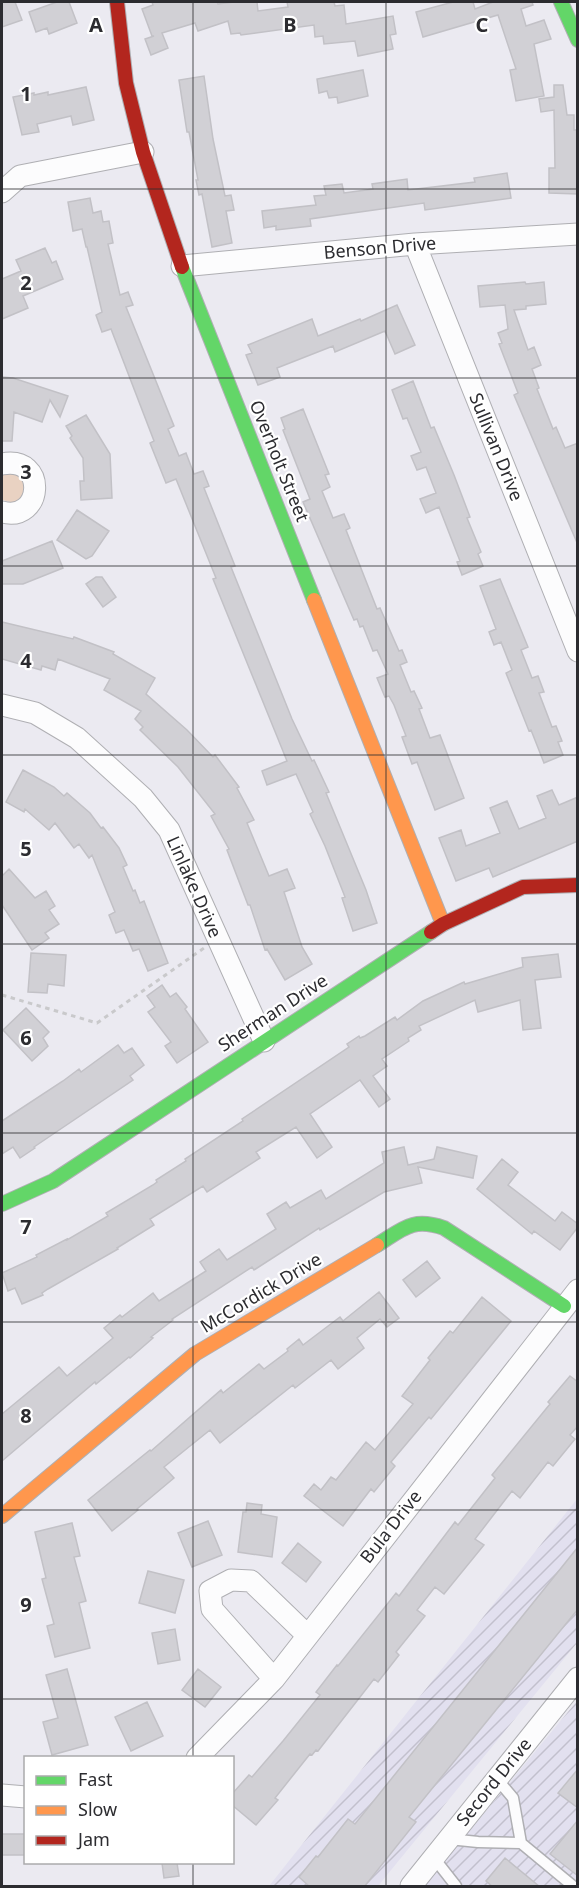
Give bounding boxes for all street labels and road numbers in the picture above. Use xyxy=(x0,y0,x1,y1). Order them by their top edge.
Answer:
street label: Benson Drive xyxy=(323,230,437,264)
street label: Sullivan Drive xyxy=(464,389,529,504)
street label: Overholt Street xyxy=(245,396,315,525)
street label: Linlake Drive xyxy=(162,832,228,941)
street label: Sherman Drive xyxy=(213,968,332,1056)
street label: McCordick Drive xyxy=(195,1246,326,1338)
street label: Bula Drive xyxy=(354,1485,426,1568)
street label: Secord Drive xyxy=(450,1732,536,1830)

